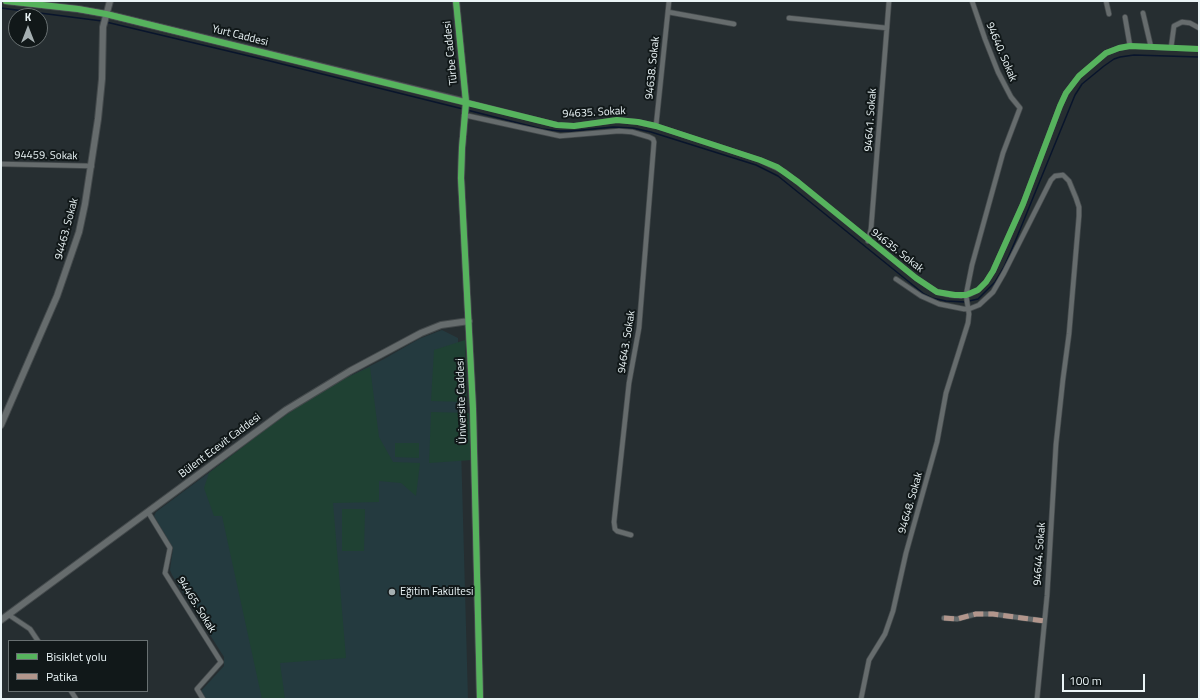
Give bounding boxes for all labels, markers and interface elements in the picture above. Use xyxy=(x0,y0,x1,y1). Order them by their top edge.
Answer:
north arrow xyxy=(8,8,48,48)
text: K xyxy=(25,9,31,25)
street label: Türbe Caddesi xyxy=(441,20,461,86)
street label: 94640. Sokak xyxy=(983,20,1019,84)
street label: Yurt Caddesi xyxy=(211,23,269,49)
street label: 94638. Sokak xyxy=(643,36,663,100)
street label: 94641. Sokak xyxy=(862,88,880,152)
street label: 94635. Sokak xyxy=(562,105,626,121)
street label: 94459. Sokak xyxy=(14,149,78,163)
street label: 94463. Sokak xyxy=(52,197,82,261)
street label: 94635. Sokak xyxy=(868,226,926,276)
street label: 94643. Sokak xyxy=(616,310,638,374)
street label: Üniversite Caddesi xyxy=(454,358,470,444)
street label: Bülent Ecevit Caddesi xyxy=(176,411,264,481)
street label: 94648. Sokak xyxy=(896,471,926,535)
street label: 94644. Sokak xyxy=(1031,522,1049,586)
street label: 94465. Sokak xyxy=(174,575,218,635)
place label: Eğitim Fakültesi xyxy=(400,585,473,599)
marker: Eğitim Fakültesi xyxy=(387,587,397,597)
legend xyxy=(8,640,148,692)
text: Bisiklet yolu xyxy=(46,647,107,666)
scale bar xyxy=(1064,666,1147,692)
text: Patika xyxy=(46,667,78,686)
text: 100 m xyxy=(1069,671,1102,690)

